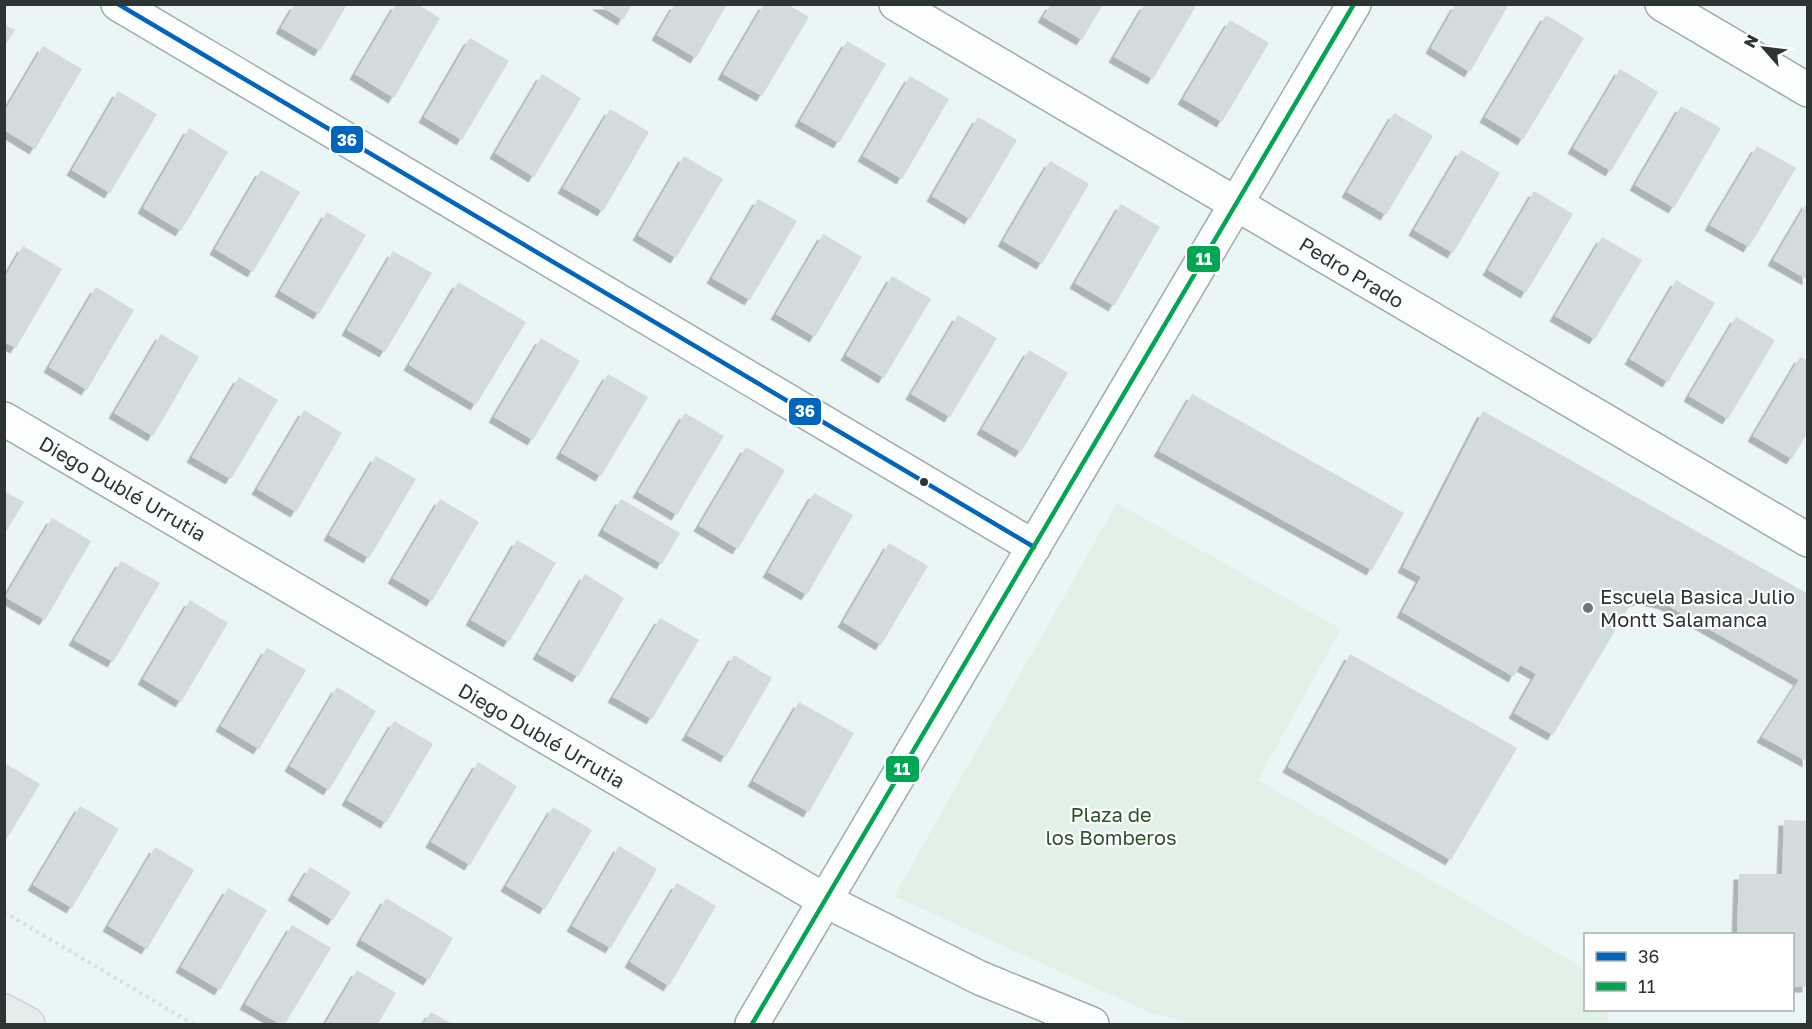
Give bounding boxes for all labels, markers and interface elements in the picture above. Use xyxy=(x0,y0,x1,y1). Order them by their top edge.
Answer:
north arrow xyxy=(1734,18,1794,78)
text: N xyxy=(1739,31,1762,51)
line badge: 36 xyxy=(330,125,364,154)
text: 36 xyxy=(337,130,357,150)
street label: Pedro Prado xyxy=(1295,231,1409,313)
line badge: 11 xyxy=(1186,245,1221,273)
text: 11 xyxy=(1196,249,1212,269)
line badge: 36 xyxy=(788,397,822,426)
text: 36 xyxy=(795,401,815,421)
street label: Diego Dublé Urrutia xyxy=(35,431,211,545)
unlabelled marker xyxy=(918,476,930,488)
place label: Escuela Basica Julio Montt Salamanca xyxy=(1600,584,1795,631)
marker: Escuela Basica Julio Montt Salamanca xyxy=(1581,601,1595,615)
street label: Diego Dublé Urrutia xyxy=(454,678,630,792)
line badge: 11 xyxy=(885,755,920,783)
text: 11 xyxy=(894,759,910,779)
park label: Plaza de los Bomberos xyxy=(1046,802,1177,849)
legend xyxy=(1584,933,1794,1011)
text: 36 xyxy=(1638,945,1659,967)
text: 11 xyxy=(1638,975,1656,997)

